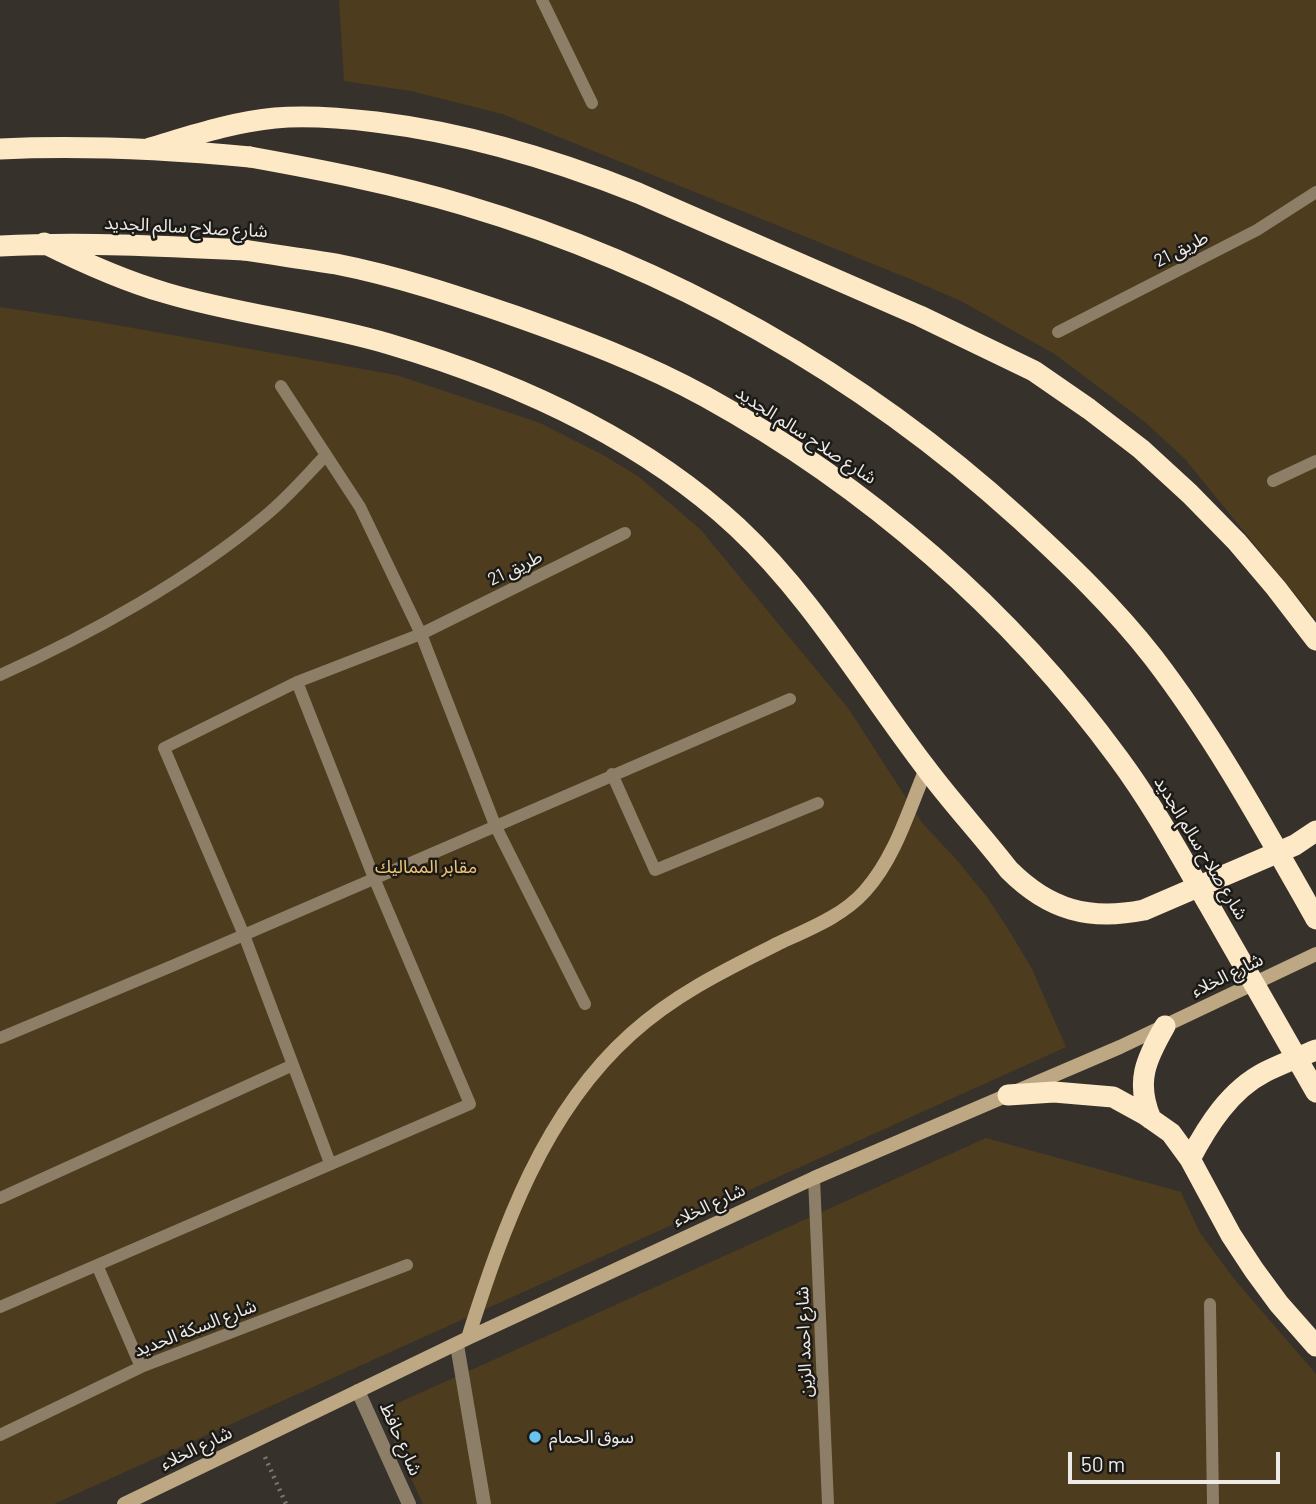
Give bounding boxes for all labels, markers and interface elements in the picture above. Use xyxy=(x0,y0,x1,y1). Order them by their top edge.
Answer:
street label: شارع صلاح سالم الجديد xyxy=(104,212,268,242)
street label: طريق 21 xyxy=(1150,226,1212,272)
street label: شارع صلاح سالم الجديد xyxy=(732,381,880,489)
street label: طريق 21 xyxy=(484,546,546,590)
street label: شارع صلاح سالم الجديد xyxy=(1150,772,1252,924)
park label: مقابر المماليك xyxy=(375,856,477,878)
street label: شارع الخلاء xyxy=(1188,948,1266,1002)
street label: شارع الخلاء xyxy=(669,1179,749,1231)
street label: شارع احمد الزين xyxy=(791,1286,817,1398)
street label: شارع السكة الحديد xyxy=(131,1295,259,1361)
street label: شارع حافظ xyxy=(375,1399,427,1479)
street label: شارع الخلاء xyxy=(157,1421,235,1475)
place label: سوق الحمام xyxy=(549,1426,634,1448)
marker: سوق الحمام xyxy=(527,1429,543,1445)
scale bar xyxy=(1071,1438,1283,1482)
text: 50 m xyxy=(1081,1451,1125,1476)

